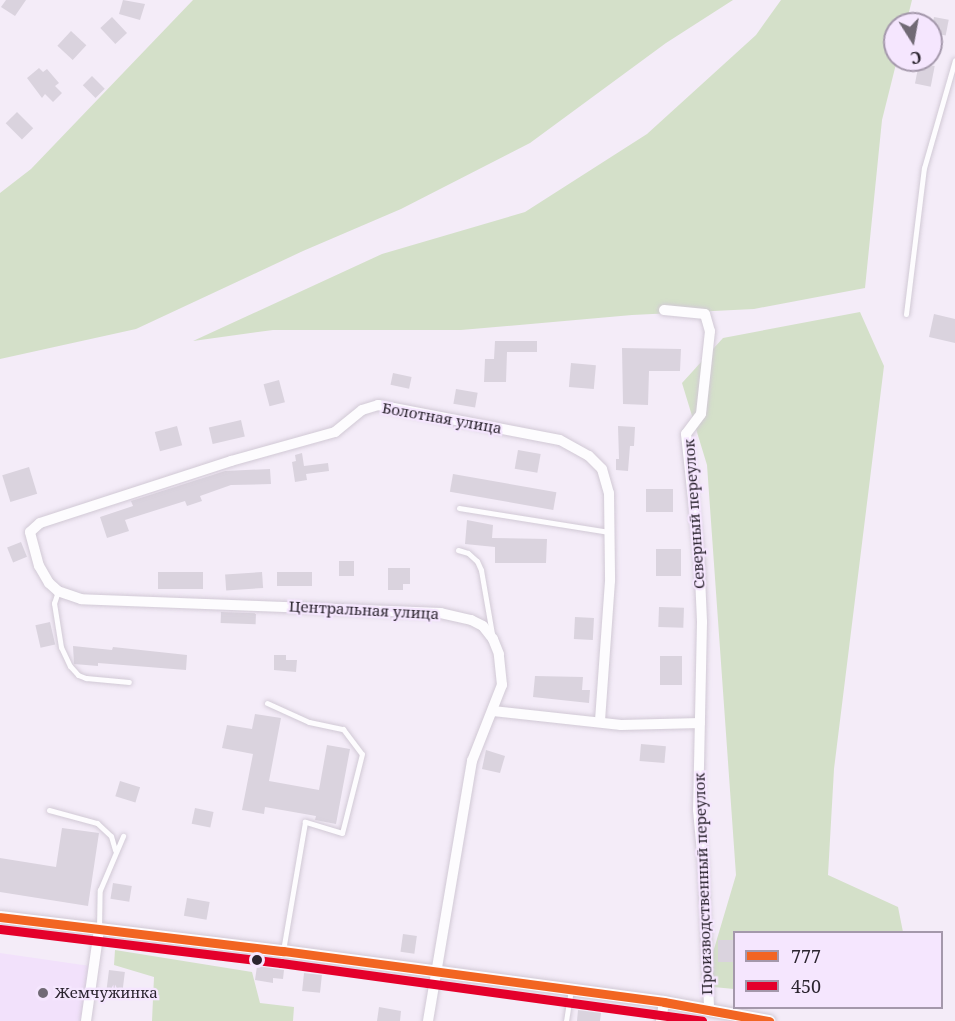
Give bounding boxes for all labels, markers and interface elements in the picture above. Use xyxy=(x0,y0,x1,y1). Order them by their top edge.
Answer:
north arrow xyxy=(883,12,943,72)
text: С xyxy=(909,46,923,70)
street label: Болотная улица xyxy=(381,399,503,437)
street label: Северный переулок xyxy=(680,438,708,590)
street label: Центральная улица xyxy=(288,597,440,623)
street label: Производственный переулок xyxy=(690,773,716,995)
legend xyxy=(733,931,943,1009)
text: 777 xyxy=(791,944,821,968)
unlabelled marker xyxy=(251,954,263,966)
text: 450 xyxy=(791,974,821,998)
place label: Жемчужинка xyxy=(55,984,158,1002)
marker: Жемчужинка xyxy=(36,986,50,1000)

